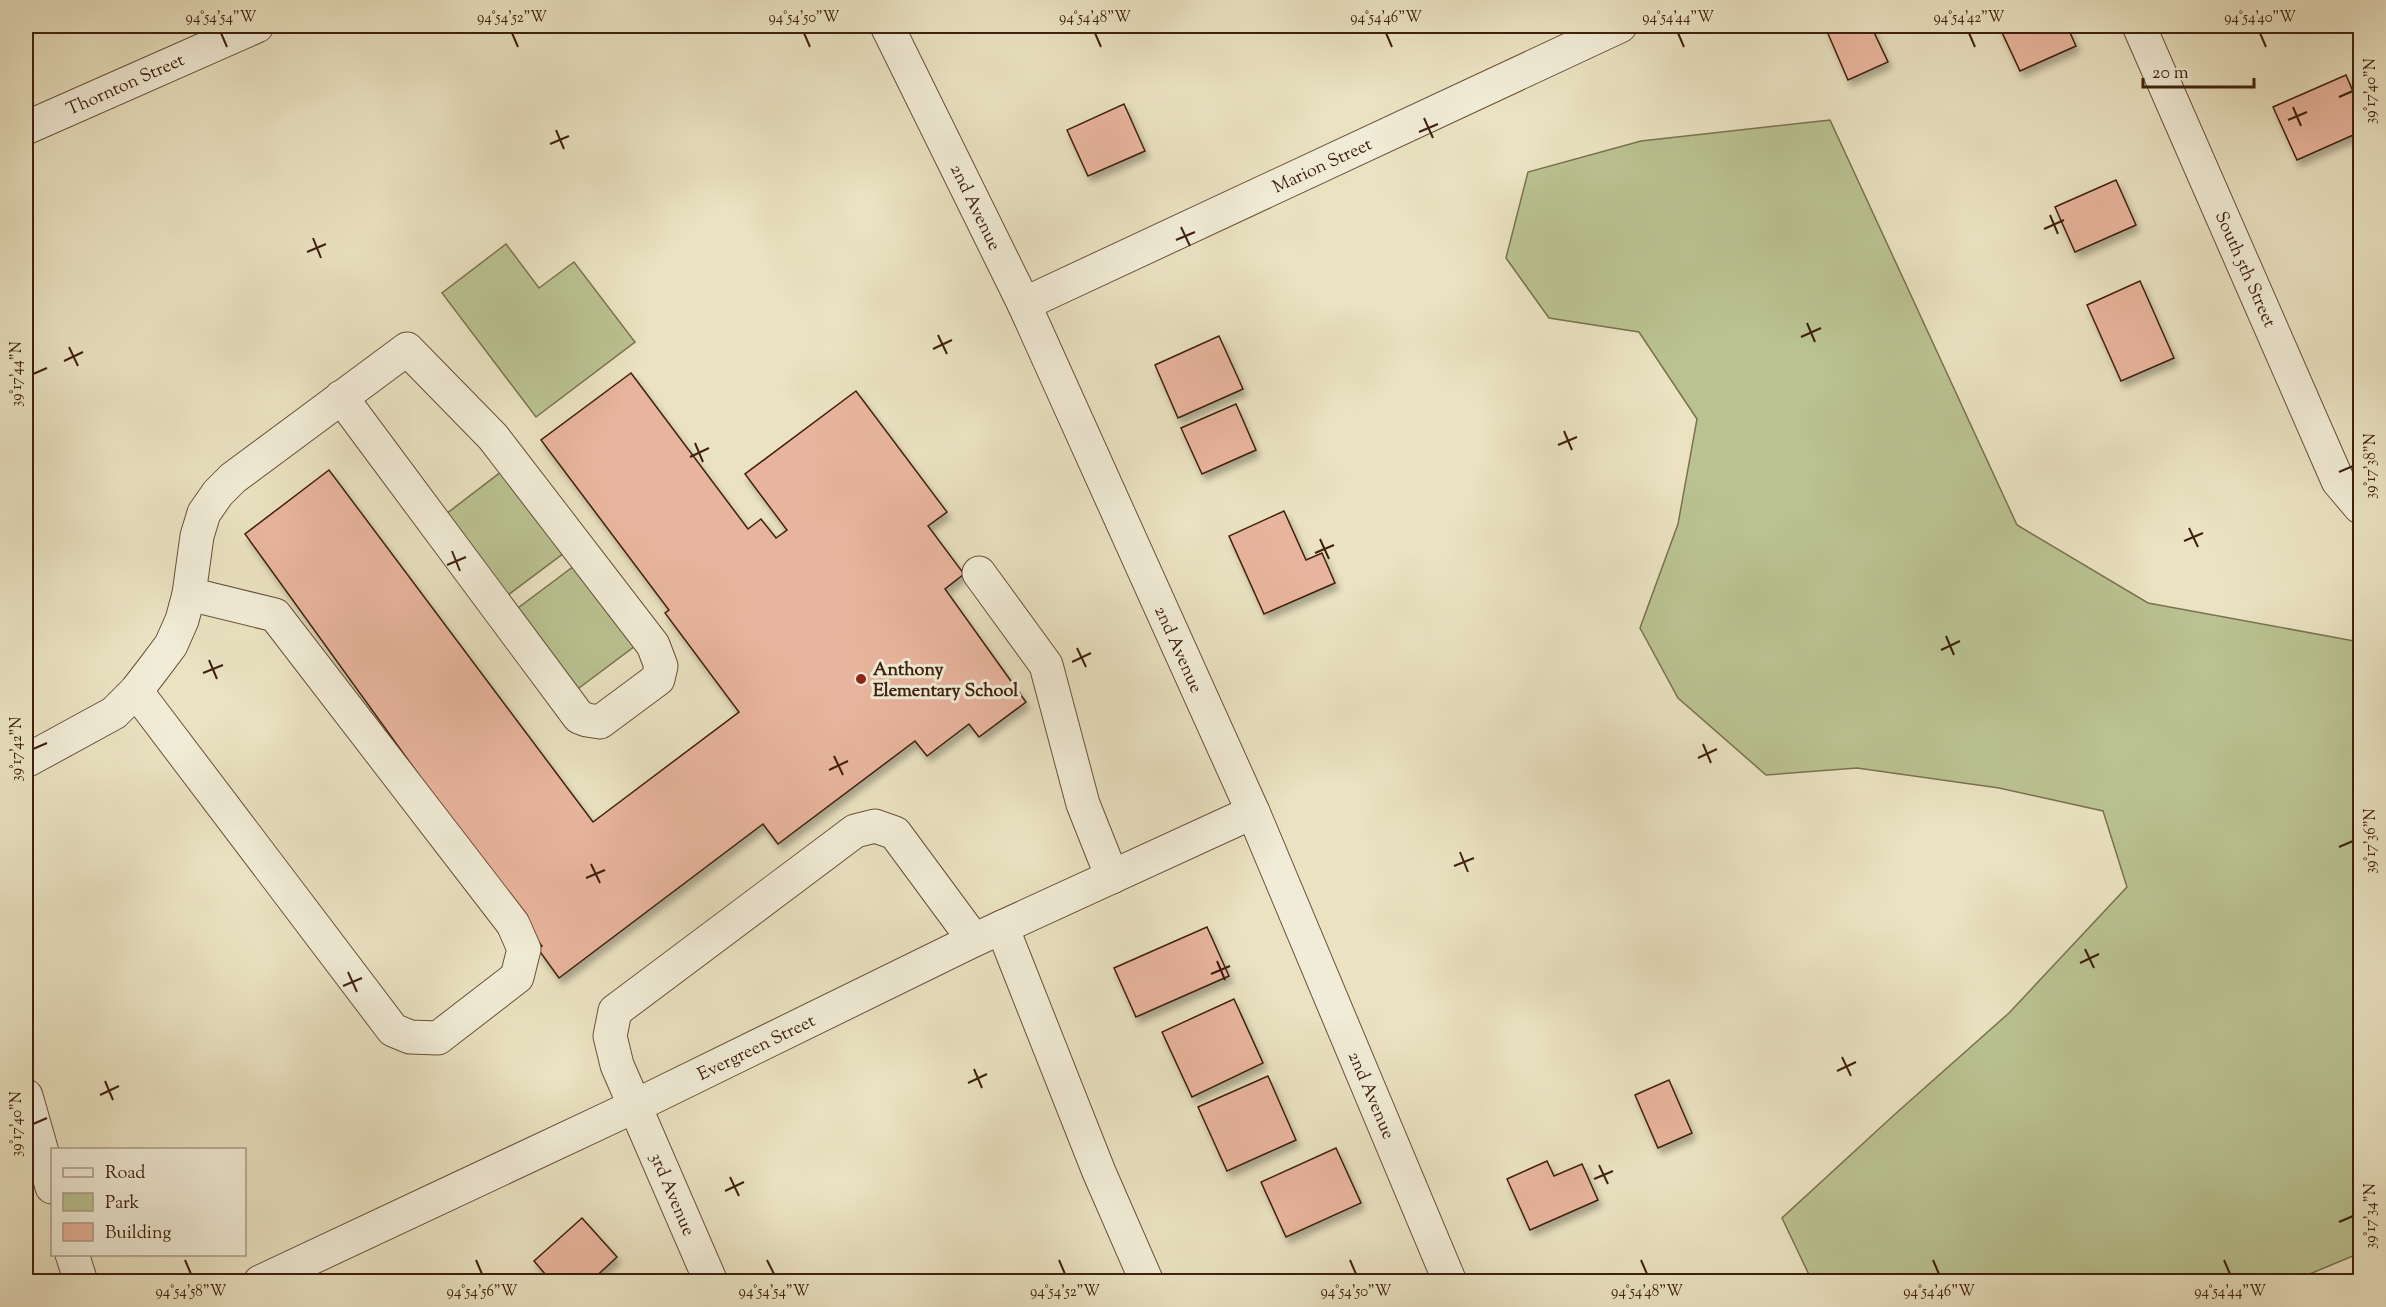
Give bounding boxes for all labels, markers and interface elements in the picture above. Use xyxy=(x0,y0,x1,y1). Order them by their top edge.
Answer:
text: 94°54'54"W xyxy=(186,8,257,29)
text: 94°54'52"W xyxy=(477,8,547,29)
text: 94°54'50"W xyxy=(769,8,840,29)
text: 94°54'48"W xyxy=(1059,8,1131,29)
text: 94°54'46"W xyxy=(1350,8,1422,29)
text: 94°54'44"W xyxy=(1642,8,1714,29)
text: 94°54'42"W xyxy=(1933,8,2005,29)
text: 94°54'40"W xyxy=(2224,8,2296,29)
street label: Thornton Street xyxy=(62,48,189,124)
scale bar xyxy=(2143,51,2254,89)
text: 39°17'40"N xyxy=(2361,58,2382,124)
text: 20 m xyxy=(2152,61,2189,87)
street label: Marion Street xyxy=(1269,132,1377,201)
street label: 2nd Avenue xyxy=(942,160,1006,255)
street label: South 5th Street xyxy=(2207,208,2281,332)
text: 39°17'44"N xyxy=(7,341,28,407)
text: 39°17'38"N xyxy=(2361,433,2382,499)
street label: 2nd Avenue xyxy=(1146,602,1208,698)
place label: Anthony Elementary School xyxy=(873,658,1019,705)
marker: Anthony Elementary School xyxy=(854,672,868,686)
text: 39°17'42"N xyxy=(7,717,28,781)
text: 39°17'36"N xyxy=(2361,808,2382,874)
street label: Evergreen Street xyxy=(694,1009,820,1089)
street label: 2nd Avenue xyxy=(1340,1048,1400,1144)
text: 39°17'40"N xyxy=(7,1091,28,1157)
legend xyxy=(51,1148,246,1256)
street label: 3rd Avenue xyxy=(642,1149,700,1240)
text: Road xyxy=(105,1161,145,1187)
text: 39°17'34"N xyxy=(2361,1183,2382,1249)
text: Park xyxy=(105,1191,140,1217)
text: Building xyxy=(105,1221,171,1247)
text: 94°54'58"W xyxy=(156,1282,227,1303)
text: 94°54'56"W xyxy=(447,1282,518,1303)
text: 94°54'54"W xyxy=(739,1282,810,1303)
text: 94°54'52"W xyxy=(1030,1282,1100,1303)
text: 94°54'50"W xyxy=(1321,1282,1392,1303)
text: 94°54'48"W xyxy=(1611,1282,1683,1303)
text: 94°54'46"W xyxy=(1903,1282,1975,1303)
text: 94°54'44"W xyxy=(2194,1282,2266,1303)

